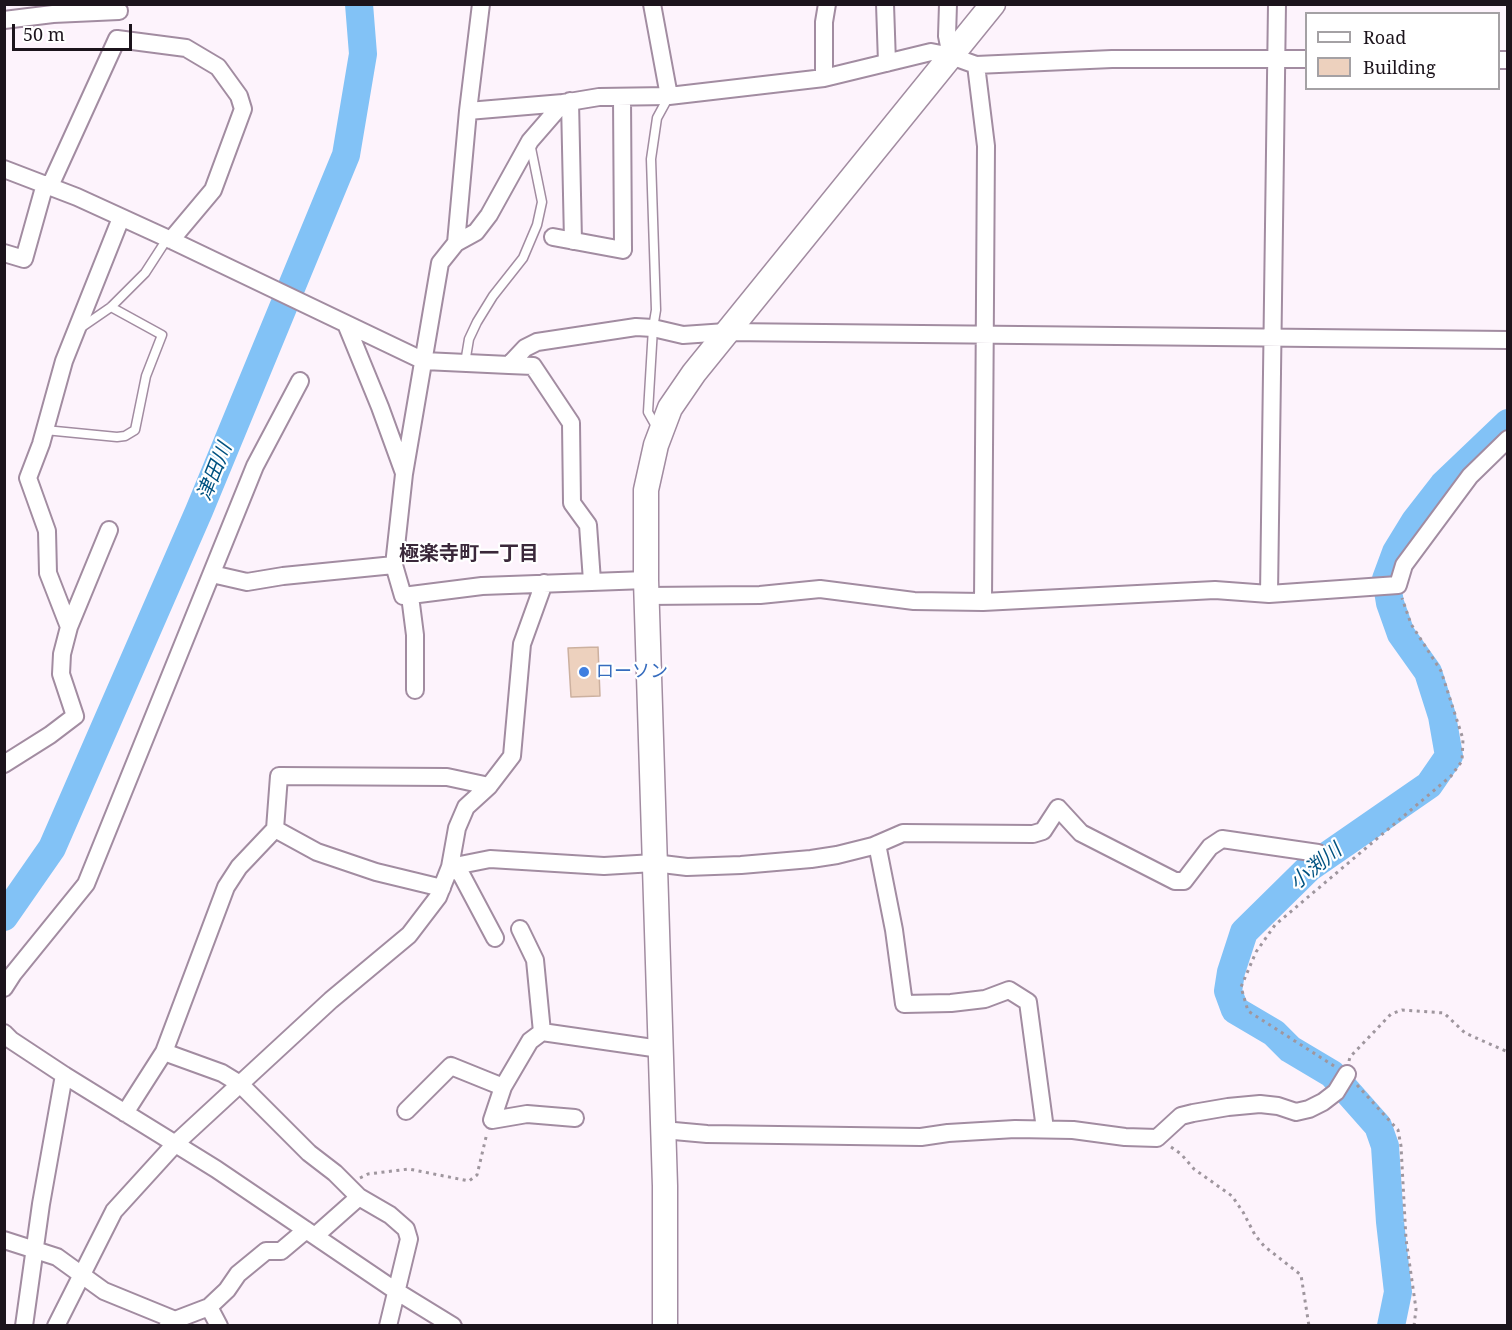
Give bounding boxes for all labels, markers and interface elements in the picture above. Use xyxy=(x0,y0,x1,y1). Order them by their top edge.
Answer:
scale bar xyxy=(15,12,135,50)
legend xyxy=(1305,12,1500,90)
text: 50 m xyxy=(23,22,65,46)
text: Road xyxy=(1363,25,1406,49)
text: Building xyxy=(1363,55,1436,79)
water label: 津田川 xyxy=(193,440,237,504)
district label: 極楽寺町一丁目 xyxy=(399,542,539,566)
place label: ローソン xyxy=(596,661,668,683)
marker: ローソン xyxy=(577,665,591,679)
water label: 小渕川 xyxy=(1285,839,1347,895)

